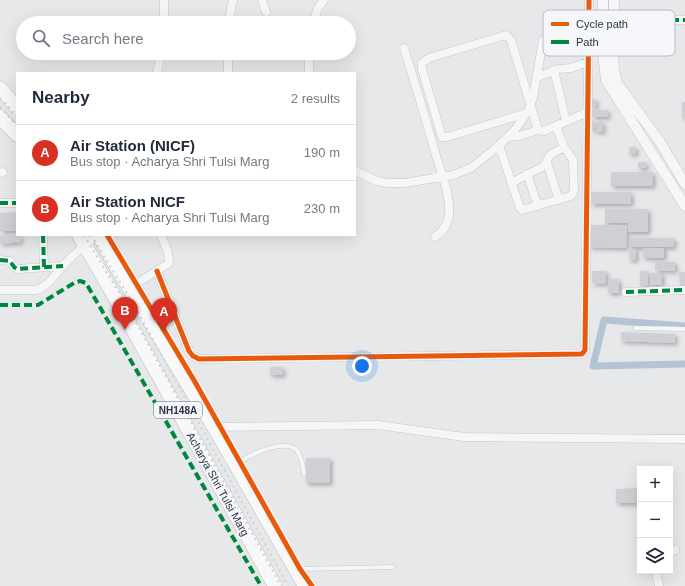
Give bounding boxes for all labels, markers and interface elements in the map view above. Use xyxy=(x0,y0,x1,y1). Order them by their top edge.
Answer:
legend xyxy=(543,10,675,56)
search box xyxy=(16,16,356,60)
text: Cycle path xyxy=(576,18,628,30)
icon: search xyxy=(30,27,52,49)
text: Search here xyxy=(62,30,144,47)
text: Path xyxy=(576,36,599,48)
text: Nearby xyxy=(32,88,90,107)
text: 2 results xyxy=(291,91,340,106)
text: Air Station (NICF) xyxy=(70,137,195,154)
text: A xyxy=(40,145,50,160)
text: 190 m xyxy=(304,145,340,160)
text: Bus stop · Acharya Shri Tulsi Marg xyxy=(70,154,269,169)
text: Air Station NICF xyxy=(70,193,185,210)
text: B xyxy=(40,201,50,216)
text: 230 m xyxy=(304,201,340,216)
text: Bus stop · Acharya Shri Tulsi Marg xyxy=(70,210,269,225)
pin: B xyxy=(112,297,138,330)
pin: A xyxy=(151,298,177,331)
your location xyxy=(352,356,372,376)
road number: NH148A xyxy=(154,402,202,418)
street label: Acharya Shri Tulsi Marg xyxy=(184,430,252,538)
map controls xyxy=(637,466,673,574)
button: + xyxy=(637,466,673,502)
button: − xyxy=(637,502,673,538)
button: layers xyxy=(637,538,673,574)

